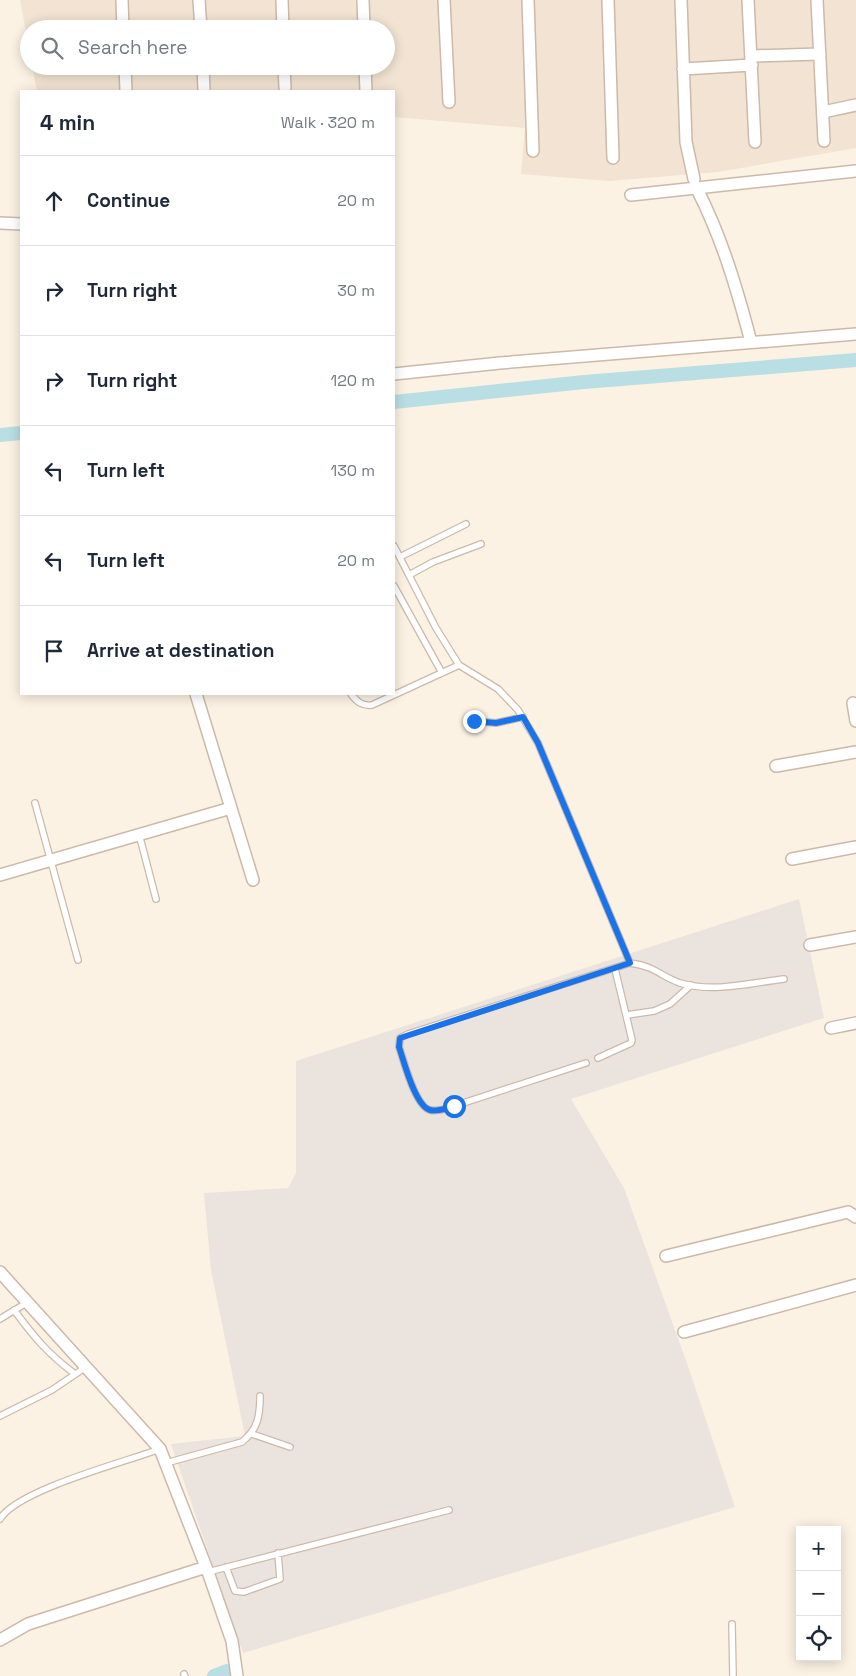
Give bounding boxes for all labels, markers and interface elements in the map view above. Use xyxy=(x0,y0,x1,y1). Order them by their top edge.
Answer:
search box xyxy=(20,20,395,75)
icon: search xyxy=(38,34,66,62)
text: Search here xyxy=(78,35,188,60)
text: 4 min xyxy=(40,109,95,136)
text: Walk · 320 m xyxy=(281,112,375,133)
icon: ahead xyxy=(40,187,68,215)
text: Continue xyxy=(87,188,170,213)
text: 20 m xyxy=(337,190,375,211)
icon: right xyxy=(40,277,68,305)
text: Turn right xyxy=(87,278,177,303)
text: 30 m xyxy=(337,280,375,301)
icon: right xyxy=(40,367,68,395)
text: Turn right xyxy=(87,368,177,393)
text: 120 m xyxy=(331,370,375,391)
icon: left xyxy=(40,457,68,485)
text: Turn left xyxy=(87,458,165,483)
text: 130 m xyxy=(331,460,375,481)
icon: left xyxy=(40,547,68,575)
text: Turn left xyxy=(87,548,165,573)
text: 20 m xyxy=(337,550,375,571)
icon: arrive xyxy=(40,637,68,665)
text: Arrive at destination xyxy=(87,638,275,663)
route end xyxy=(463,710,486,733)
route start xyxy=(443,1095,466,1118)
map controls xyxy=(796,1526,841,1661)
button: + xyxy=(796,1526,841,1571)
button: − xyxy=(796,1571,841,1616)
button: locate xyxy=(796,1616,841,1661)

